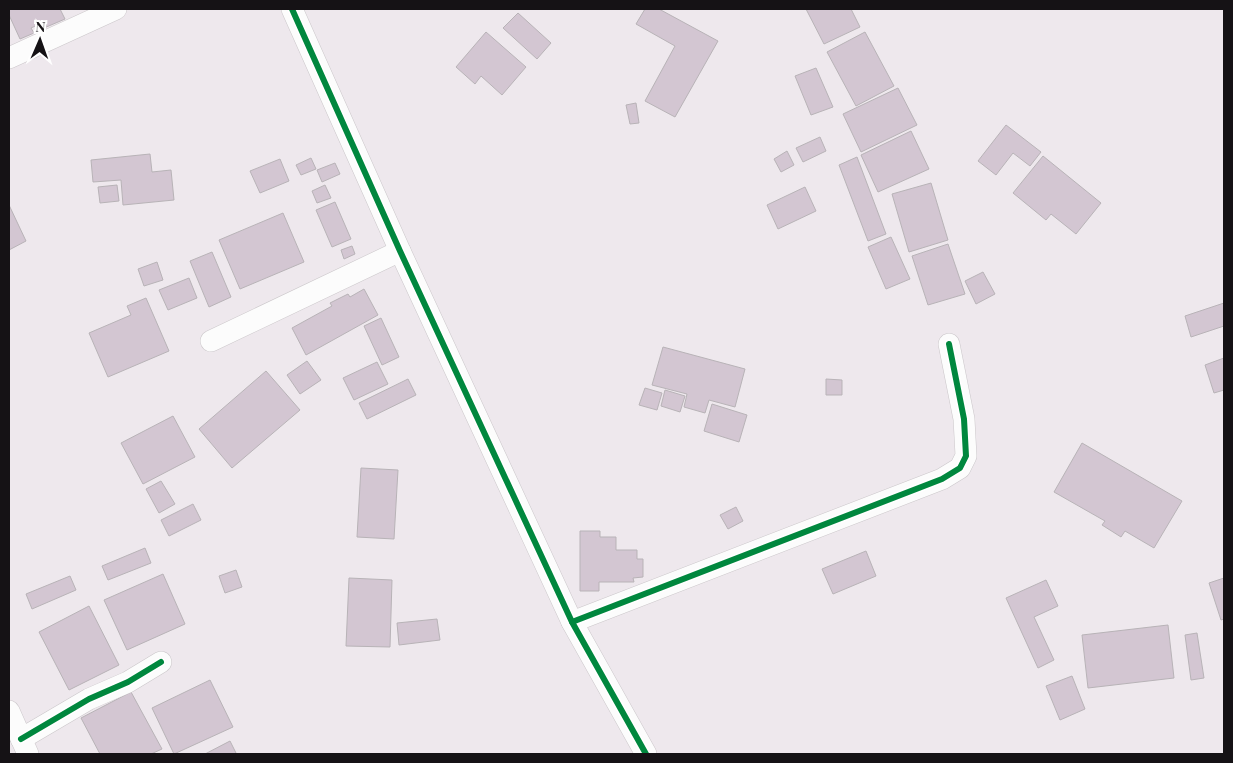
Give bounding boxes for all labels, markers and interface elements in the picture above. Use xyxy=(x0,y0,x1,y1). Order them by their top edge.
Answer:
north arrow xyxy=(15,15,65,65)
text: N xyxy=(35,17,46,36)

